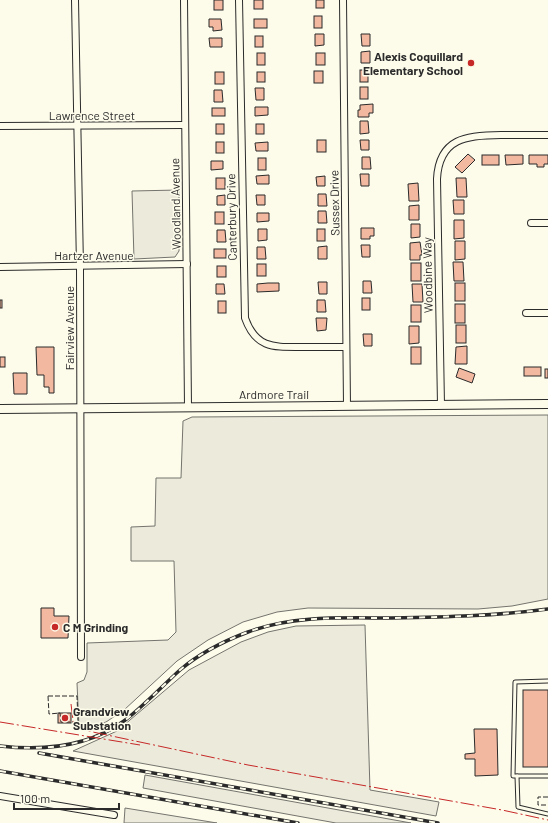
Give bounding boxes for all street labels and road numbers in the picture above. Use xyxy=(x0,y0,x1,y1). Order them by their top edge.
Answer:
street label: Lawrence Street xyxy=(49,108,135,122)
street label: Woodland Avenue xyxy=(167,158,183,250)
street label: Sussex Drive xyxy=(326,170,342,236)
street label: Canterbury Drive xyxy=(223,173,239,261)
street label: Woodbine Way xyxy=(419,236,435,313)
street label: Hartzer Avenue xyxy=(54,248,134,262)
street label: Fairview Avenue xyxy=(62,286,76,370)
street label: Ardmore Trail xyxy=(239,387,309,401)

